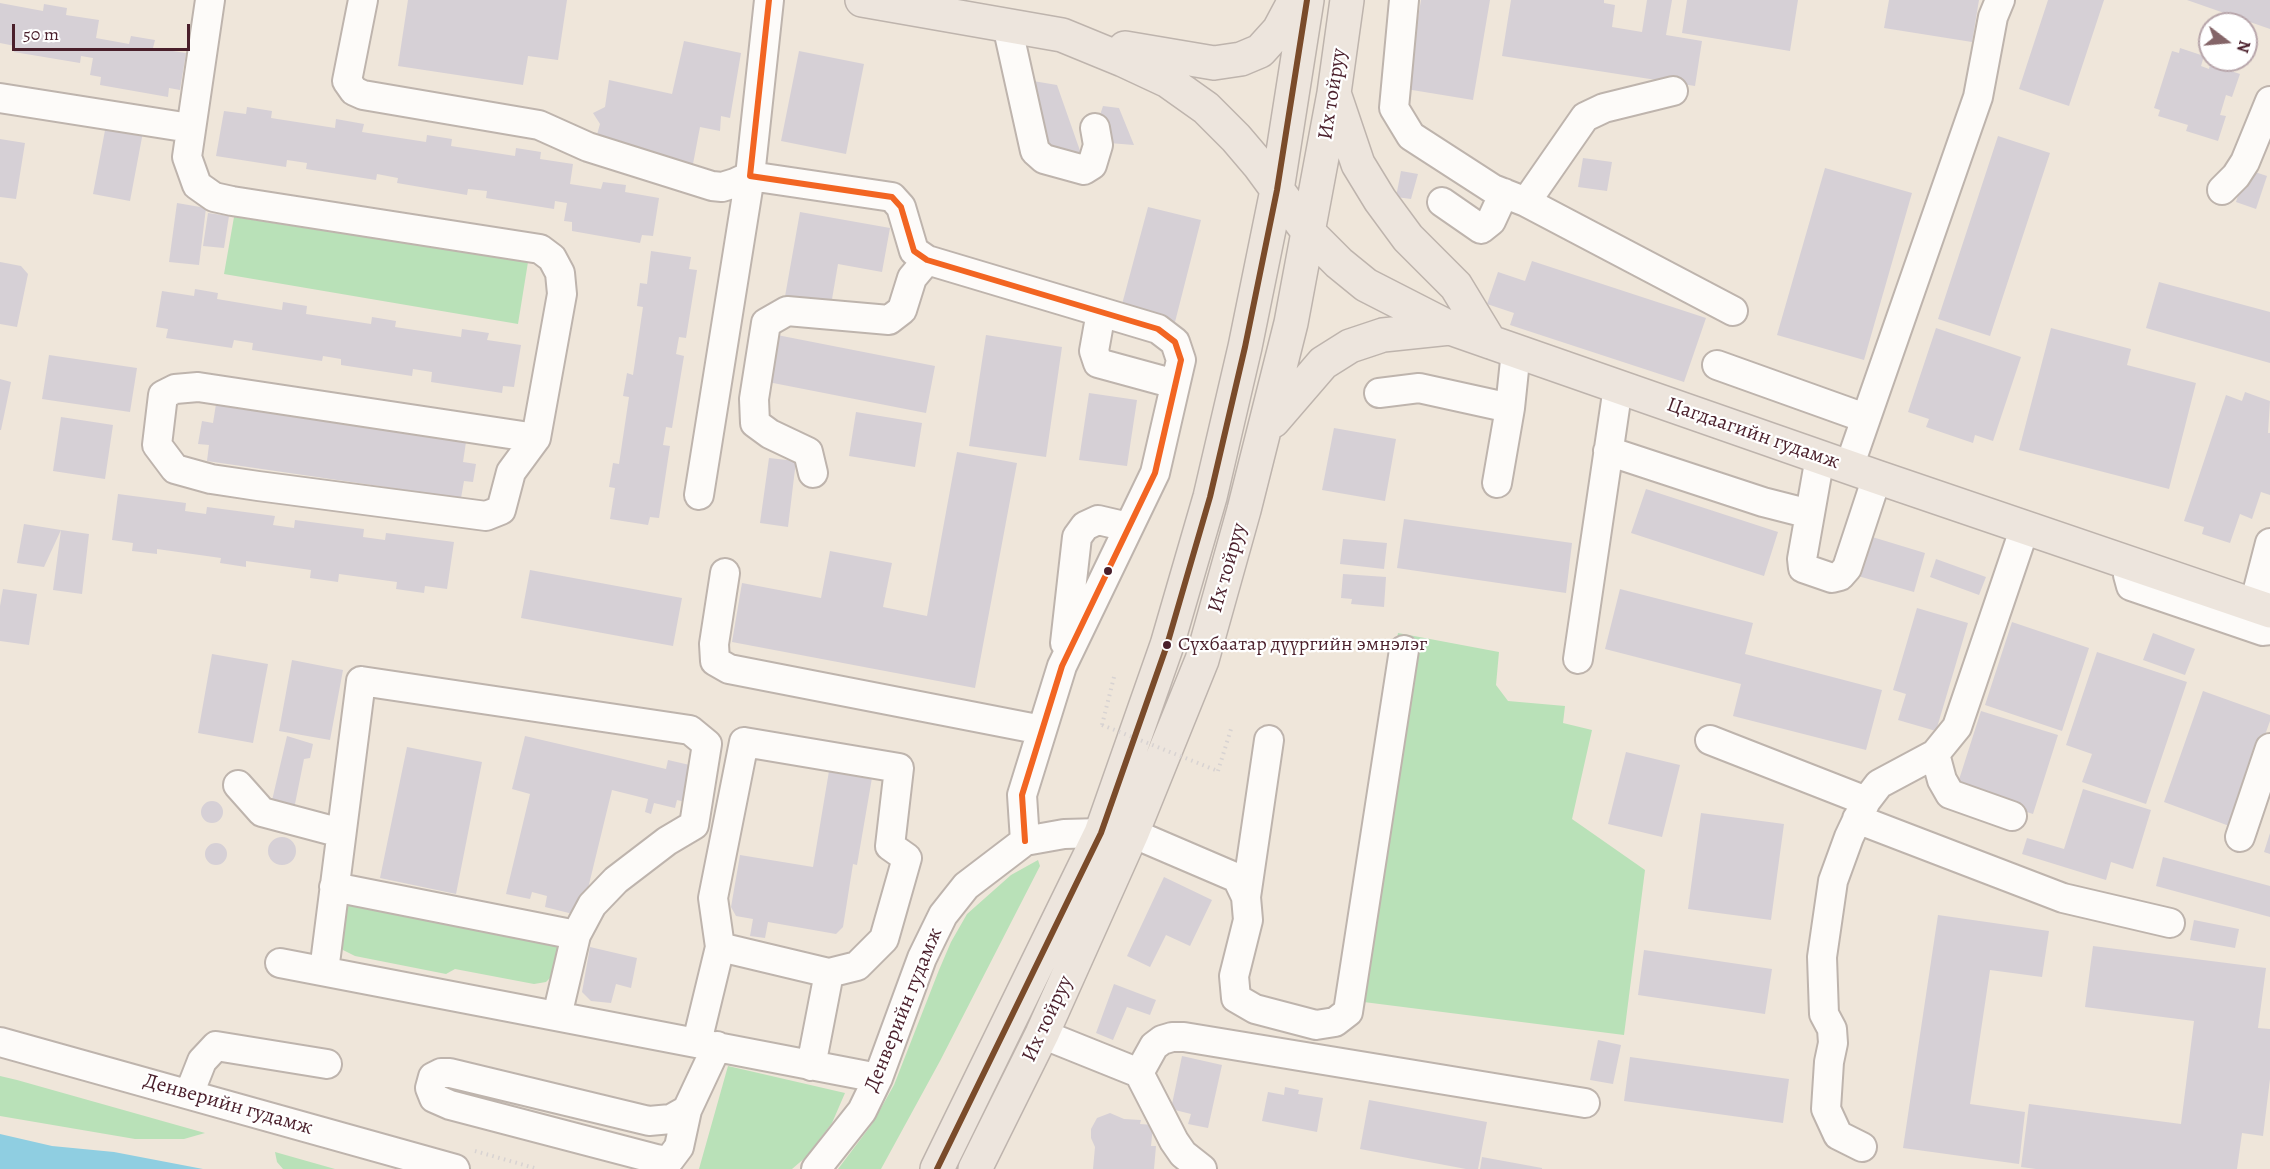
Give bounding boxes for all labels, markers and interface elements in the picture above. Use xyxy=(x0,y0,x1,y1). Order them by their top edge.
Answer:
scale bar xyxy=(15,12,194,50)
north arrow xyxy=(2198,12,2258,72)
text: 50 m xyxy=(23,22,59,46)
text: N xyxy=(2231,38,2256,55)
street label: Их тойруу xyxy=(1313,46,1353,142)
street label: Цагдаагийн гудамж xyxy=(1663,393,1843,475)
street label: Их тойруу xyxy=(1203,520,1253,616)
unlabelled marker xyxy=(1102,565,1114,577)
place label: Сүхбаатар дүүргийн эмнэлэг xyxy=(1178,633,1427,657)
marker: Сүхбаатар дүүргийн эмнэлэг xyxy=(1161,639,1173,651)
street label: Денверийн гудамж xyxy=(860,924,948,1096)
street label: Их тойруу xyxy=(1017,972,1079,1066)
street label: Денверийн гудамж xyxy=(140,1069,316,1141)

